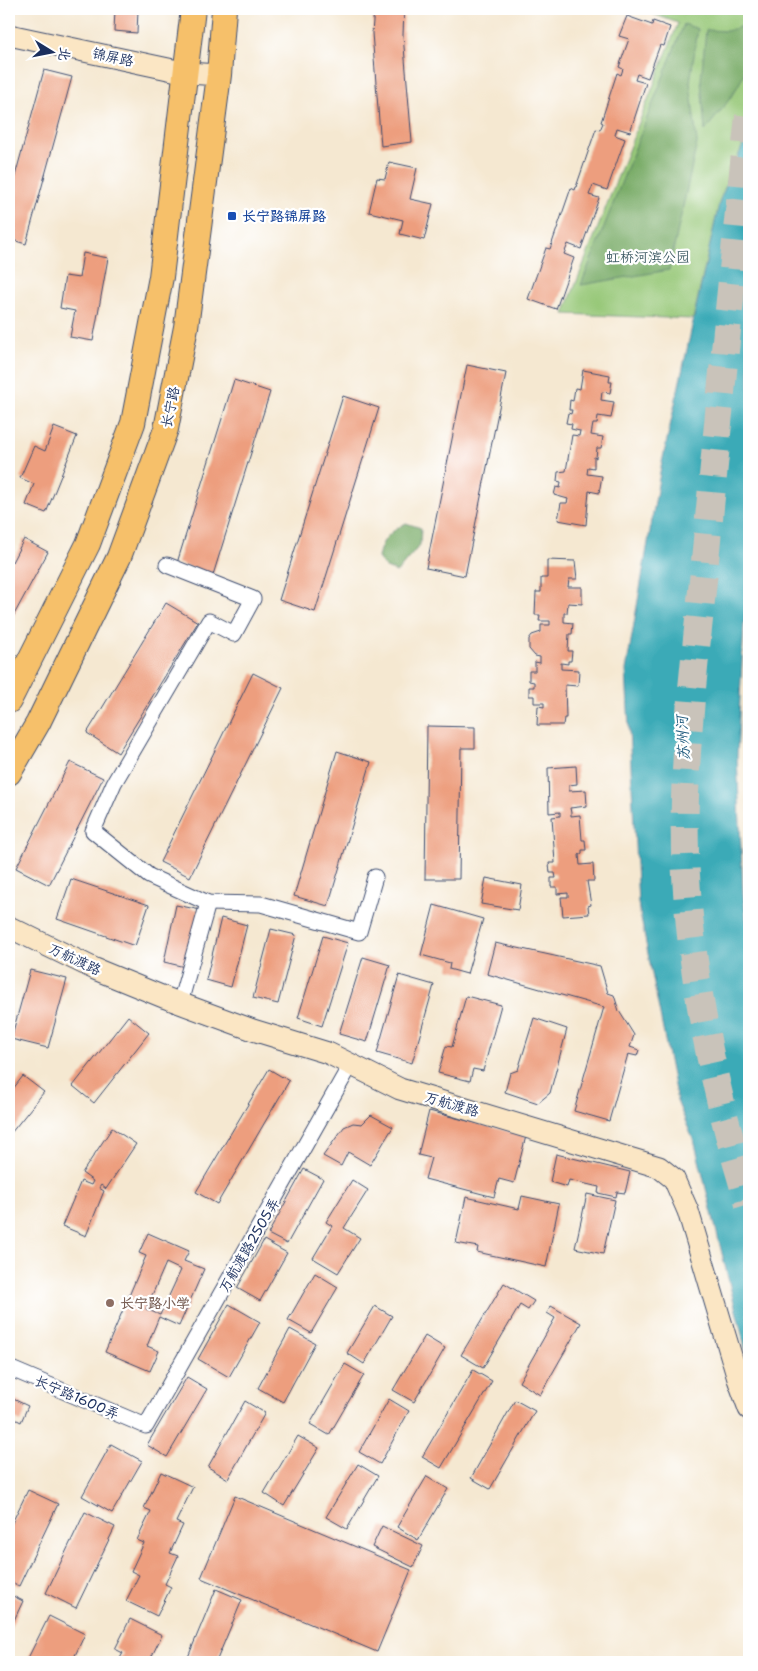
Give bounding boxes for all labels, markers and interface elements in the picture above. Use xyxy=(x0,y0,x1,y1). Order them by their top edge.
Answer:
north arrow xyxy=(28,28,78,78)
street label: 锦屏路 xyxy=(91,44,135,70)
text: 北 xyxy=(55,46,75,63)
place label: 长宁路锦屏路 xyxy=(242,207,326,225)
marker: 长宁路锦屏路 xyxy=(226,210,238,222)
park label: 虹桥河滨公园 xyxy=(606,248,690,266)
street label: 长宁路 xyxy=(157,385,183,429)
water label: 苏州河 xyxy=(672,712,694,761)
street label: 万航渡路 xyxy=(46,939,104,979)
street label: 万航渡路 xyxy=(423,1088,481,1120)
street label: 万航渡路2505弄 xyxy=(215,1195,283,1295)
place label: 长宁路小学 xyxy=(120,1294,190,1312)
marker: 长宁路小学 xyxy=(104,1297,116,1309)
street label: 长宁路1600弄 xyxy=(32,1371,122,1423)

